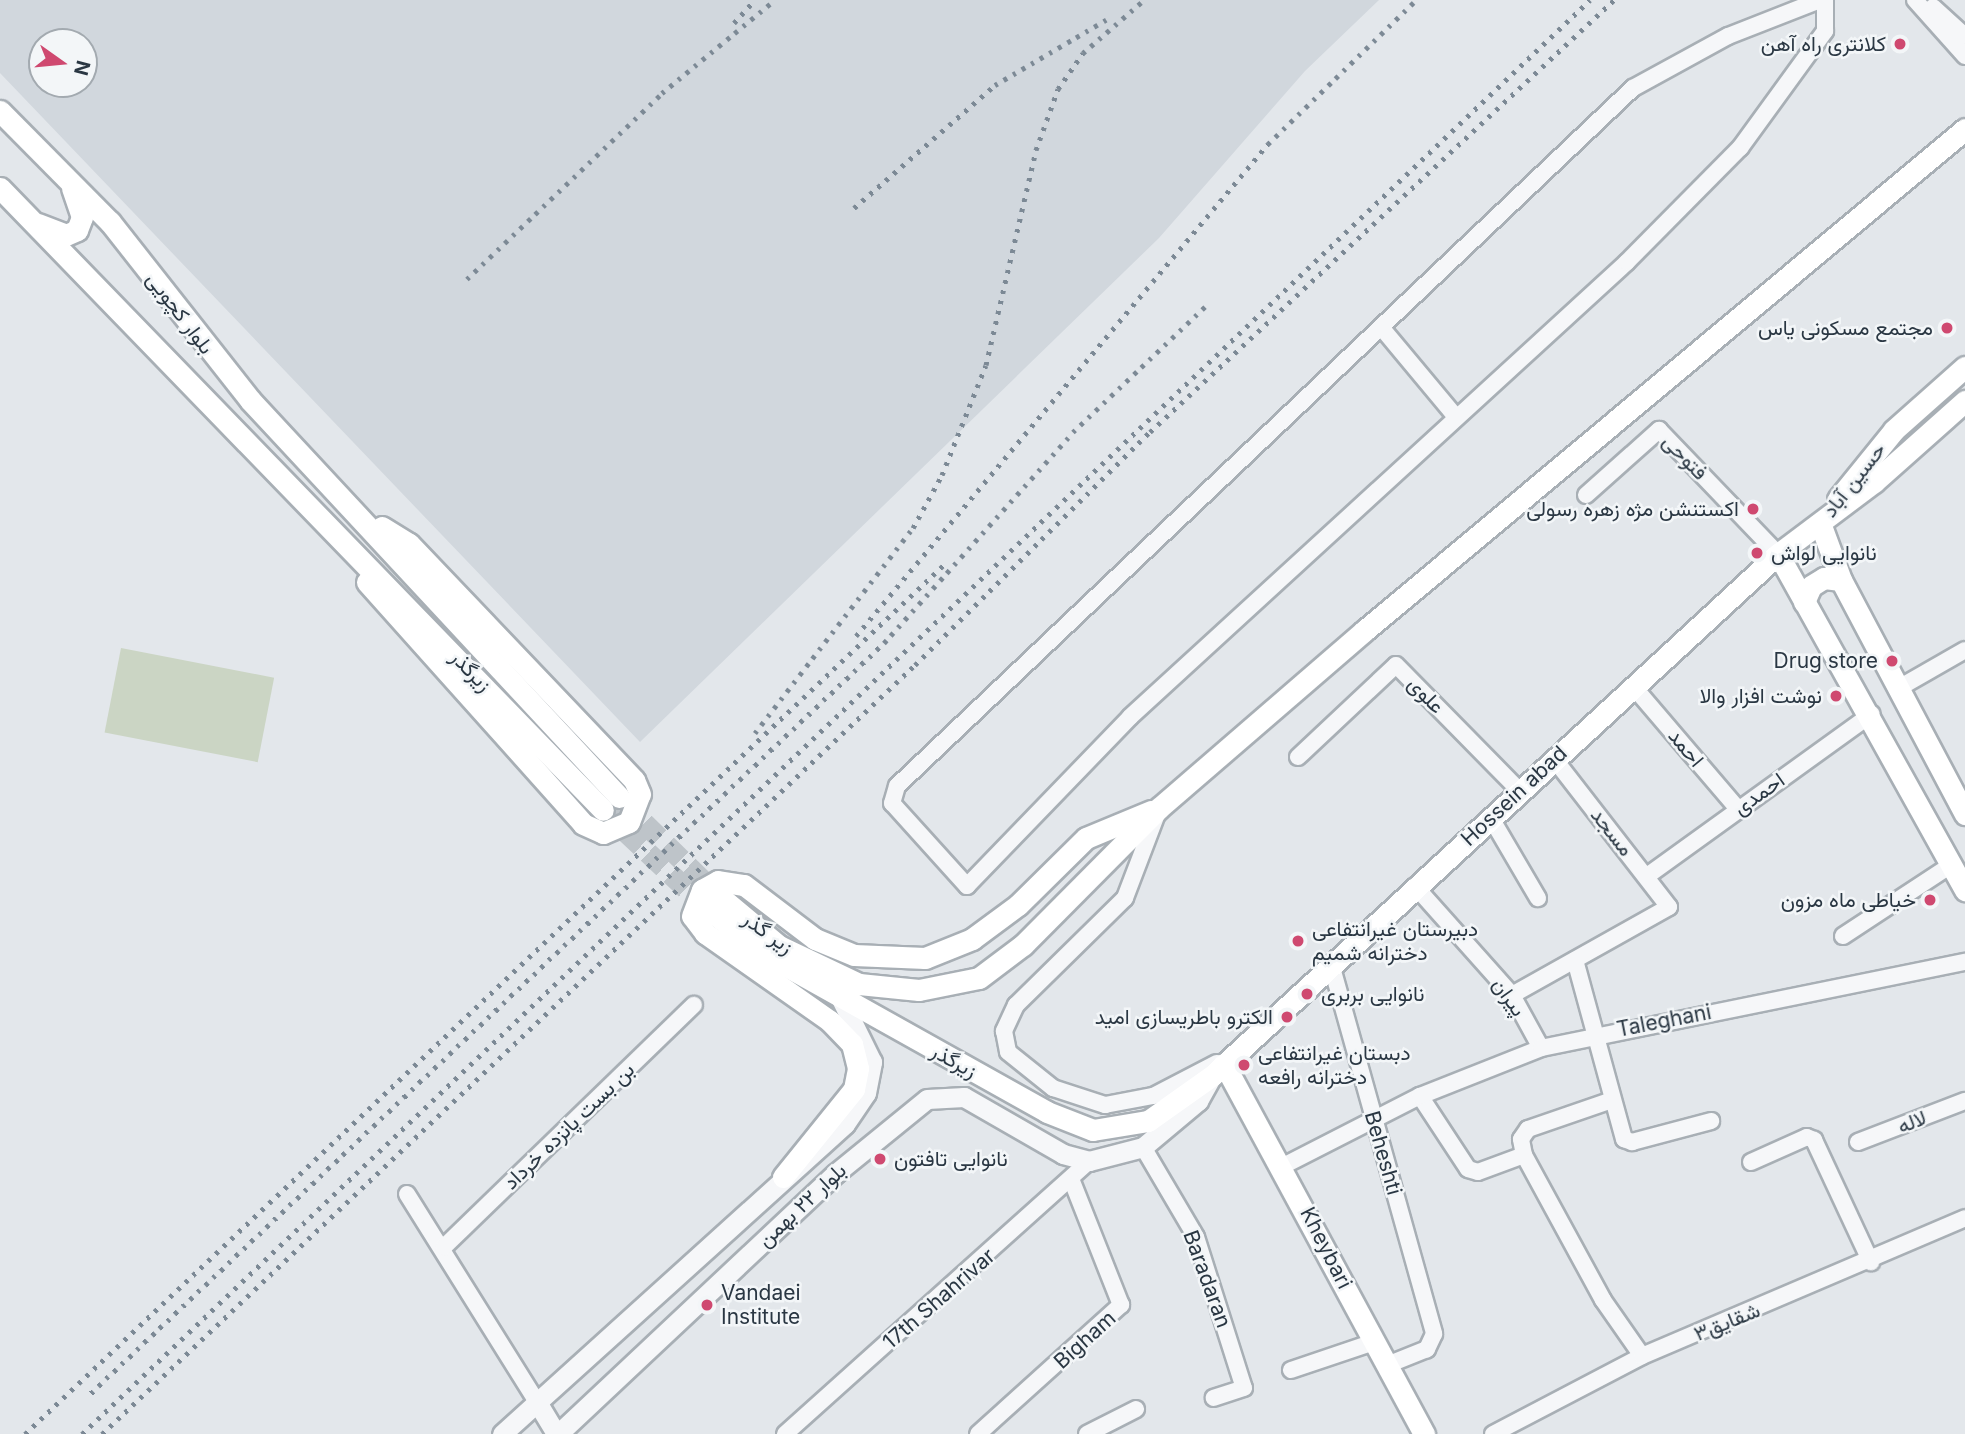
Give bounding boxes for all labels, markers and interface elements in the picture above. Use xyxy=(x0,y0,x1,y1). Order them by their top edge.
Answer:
north arrow xyxy=(28,28,98,98)
place label: کلانتری راه آهن xyxy=(1761,31,1886,57)
marker: کلانتری راه آهن xyxy=(1892,36,1908,52)
text: N xyxy=(69,58,95,78)
street label: بلوار کچویی xyxy=(141,267,219,359)
place label: مجتمع مسکونی یاس xyxy=(1758,315,1933,341)
marker: مجتمع مسکونی یاس xyxy=(1939,320,1955,336)
street label: فتوحی xyxy=(1657,429,1713,485)
street label: حسین آباد xyxy=(1817,438,1891,522)
place label: اکستنشن مژه زهره رسولی xyxy=(1526,496,1739,522)
marker: اکستنشن مژه زهره رسولی xyxy=(1745,501,1761,517)
place label: نانوایی لواش xyxy=(1771,540,1877,566)
marker: نانوایی لواش xyxy=(1749,545,1765,561)
street label: زیرگذر xyxy=(445,645,497,697)
place label: Drug store xyxy=(1774,648,1878,674)
marker: Drug store xyxy=(1884,653,1900,669)
street label: علوی xyxy=(1402,671,1450,719)
place label: نوشت افزار والا xyxy=(1699,683,1822,709)
marker: نوشت افزار والا xyxy=(1828,688,1844,704)
street label: احمد xyxy=(1663,724,1709,772)
street label: Hossein abad xyxy=(1456,741,1572,851)
street label: احمدی xyxy=(1728,767,1790,821)
street label: مسجد xyxy=(1585,803,1639,861)
place label: خیاطی ماه مزون xyxy=(1781,887,1916,913)
marker: خیاطی ماه مزون xyxy=(1922,892,1938,908)
street label: زیر گذر xyxy=(738,906,798,960)
place label: دبیرستان غیرانتفاعی دخترانه شمیم xyxy=(1312,916,1478,966)
marker: دبیرستان غیرانتفاعی دخترانه شمیم xyxy=(1290,933,1306,949)
street label: پیران xyxy=(1487,973,1531,1021)
place label: نانوایی بربری xyxy=(1321,981,1425,1007)
marker: نانوایی بربری xyxy=(1299,986,1315,1002)
street label: Taleghani xyxy=(1615,999,1713,1043)
place label: الکترو باطریسازی امید xyxy=(1095,1004,1273,1030)
marker: الکترو باطریسازی امید xyxy=(1279,1009,1295,1025)
street label: زیرگذر xyxy=(927,1038,981,1084)
place label: دبستان غیرانتفاعی دخترانه رافعه xyxy=(1258,1040,1410,1090)
street label: بن بست پانزده خرداد xyxy=(498,1057,640,1195)
marker: دبستان غیرانتفاعی دخترانه رافعه xyxy=(1236,1057,1252,1073)
street label: لاله xyxy=(1894,1105,1930,1139)
street label: Beheshti xyxy=(1359,1108,1407,1198)
place label: نانوایی تافتون xyxy=(894,1146,1008,1172)
marker: نانوایی تافتون xyxy=(872,1151,888,1167)
street label: بلوار ۲۲ بهمن xyxy=(752,1158,852,1252)
street label: Kheybari xyxy=(1295,1203,1357,1293)
street label: Baradaran xyxy=(1178,1227,1236,1331)
street label: 17th Shahrivar xyxy=(878,1243,1000,1355)
place label: Vandaei Institute xyxy=(721,1280,801,1330)
marker: Vandaei Institute xyxy=(699,1297,715,1313)
street label: شقایق۳ xyxy=(1690,1297,1764,1347)
street label: Bigham xyxy=(1049,1306,1121,1374)

